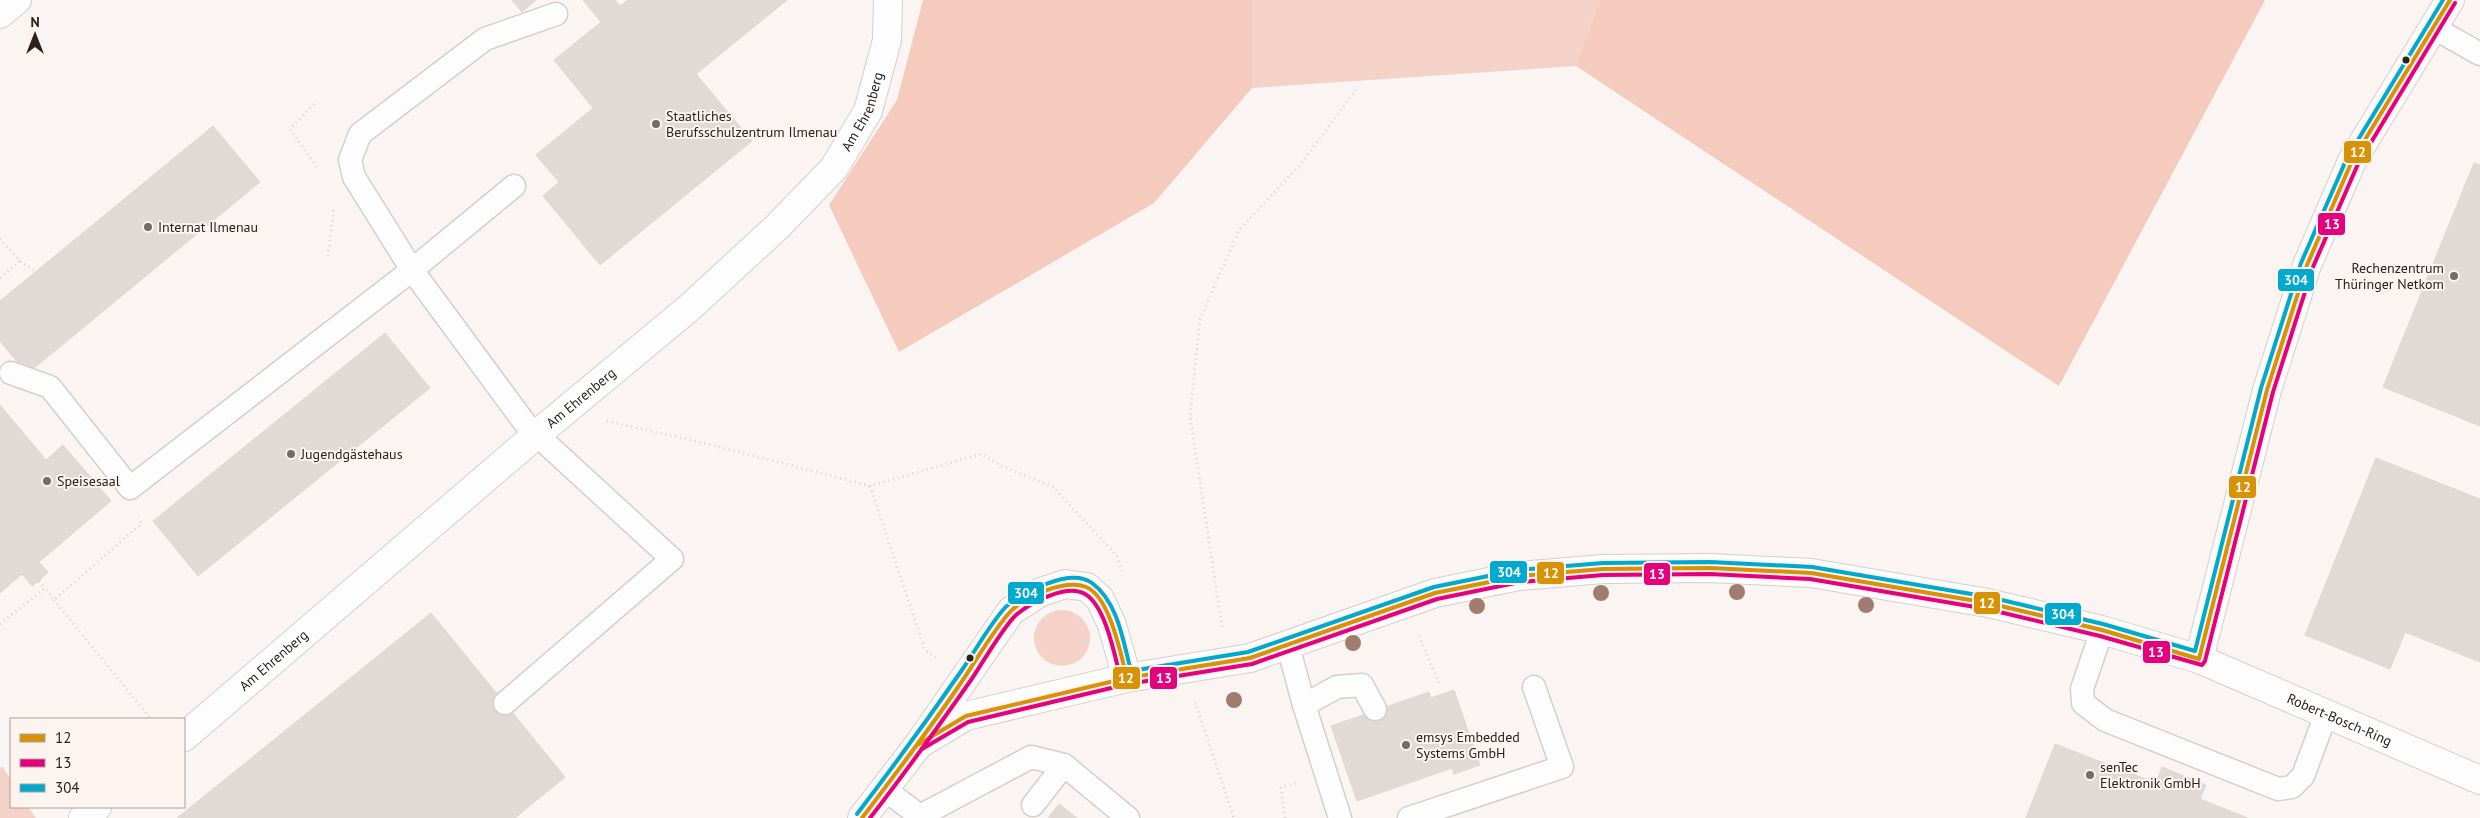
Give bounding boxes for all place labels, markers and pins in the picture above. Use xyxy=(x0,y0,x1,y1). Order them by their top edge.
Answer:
unlabelled marker xyxy=(2401,55,2411,65)
place label: Staatliches Berufsschulzentrum Ilmenau xyxy=(666,107,837,141)
marker: Staatliches Berufsschulzentrum Ilmenau xyxy=(650,118,662,130)
place label: Internat Ilmenau xyxy=(158,218,258,236)
marker: Internat Ilmenau xyxy=(142,221,154,233)
place label: Rechenzentrum Thüringer Netkom xyxy=(2335,259,2444,293)
marker: Rechenzentrum Thüringer Netkom xyxy=(2448,270,2460,282)
place label: Jugendgästehaus xyxy=(300,445,403,463)
marker: Jugendgästehaus xyxy=(285,448,297,460)
place label: Speisesaal xyxy=(57,472,120,490)
marker: Speisesaal xyxy=(41,475,53,487)
unlabelled marker xyxy=(965,653,975,663)
place label: emsys Embedded Systems GmbH xyxy=(1416,728,1520,762)
marker: emsys Embedded Systems GmbH xyxy=(1400,739,1412,751)
place label: senTec Elektronik GmbH xyxy=(2100,758,2201,792)
marker: senTec Elektronik GmbH xyxy=(2084,769,2096,781)

